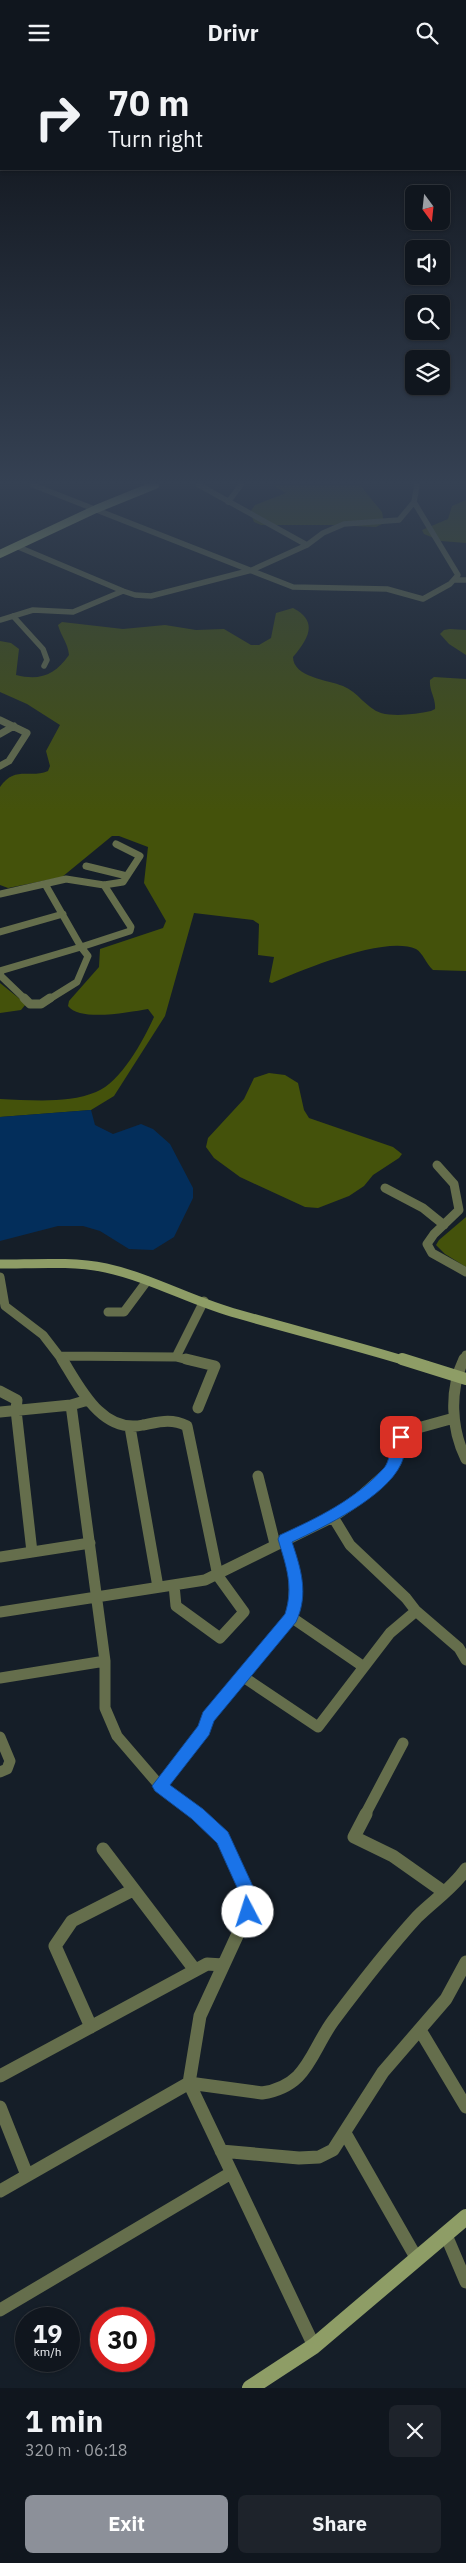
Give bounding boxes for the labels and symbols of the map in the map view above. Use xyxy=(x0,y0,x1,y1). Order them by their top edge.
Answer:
north arrow xyxy=(405,185,450,230)
pin xyxy=(380,1416,422,1458)
position arrow xyxy=(221,1885,273,1937)
speed limit sign: 30 xyxy=(90,2307,155,2372)

